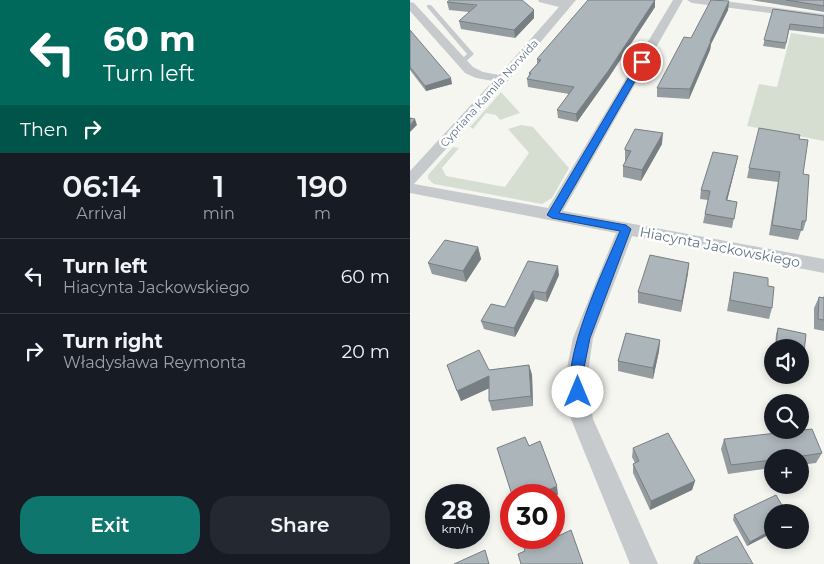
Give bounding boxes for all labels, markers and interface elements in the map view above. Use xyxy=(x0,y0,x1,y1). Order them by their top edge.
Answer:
text: 60 m xyxy=(103,17,196,60)
icon: left xyxy=(20,20,85,85)
street label: Cypriana Kamila Norwida xyxy=(437,36,541,150)
pin xyxy=(621,41,663,83)
icon: arrive xyxy=(628,48,656,76)
text: Turn left xyxy=(103,60,195,87)
icon: right xyxy=(78,115,106,143)
text: Then xyxy=(20,118,68,141)
text: 06:14 xyxy=(62,168,140,205)
text: 1 xyxy=(213,168,225,205)
text: 190 xyxy=(297,168,348,205)
text: Arrival xyxy=(76,204,127,223)
text: min xyxy=(203,204,235,223)
text: m xyxy=(314,204,331,223)
street label: Hiacynta Jackowskiego xyxy=(638,223,802,271)
text: Turn left xyxy=(63,255,148,278)
icon: left xyxy=(20,262,48,290)
text: 60 m xyxy=(341,265,390,288)
text: Hiacynta Jackowskiego xyxy=(63,278,250,297)
text: Turn right xyxy=(63,330,163,353)
icon: right xyxy=(20,337,48,365)
map controls xyxy=(764,339,809,549)
button: sound xyxy=(764,339,809,384)
text: 20 m xyxy=(342,340,390,363)
text: Władysława Reymonta xyxy=(63,353,246,372)
position arrow xyxy=(551,365,603,417)
button: search xyxy=(764,394,809,439)
button: + xyxy=(764,449,809,494)
speed limit sign: 30 xyxy=(500,484,565,549)
text: 28 xyxy=(442,495,473,525)
button: Exit xyxy=(20,496,200,554)
button: Share xyxy=(210,496,390,554)
button: − xyxy=(764,504,809,549)
text: km/h xyxy=(441,521,474,536)

